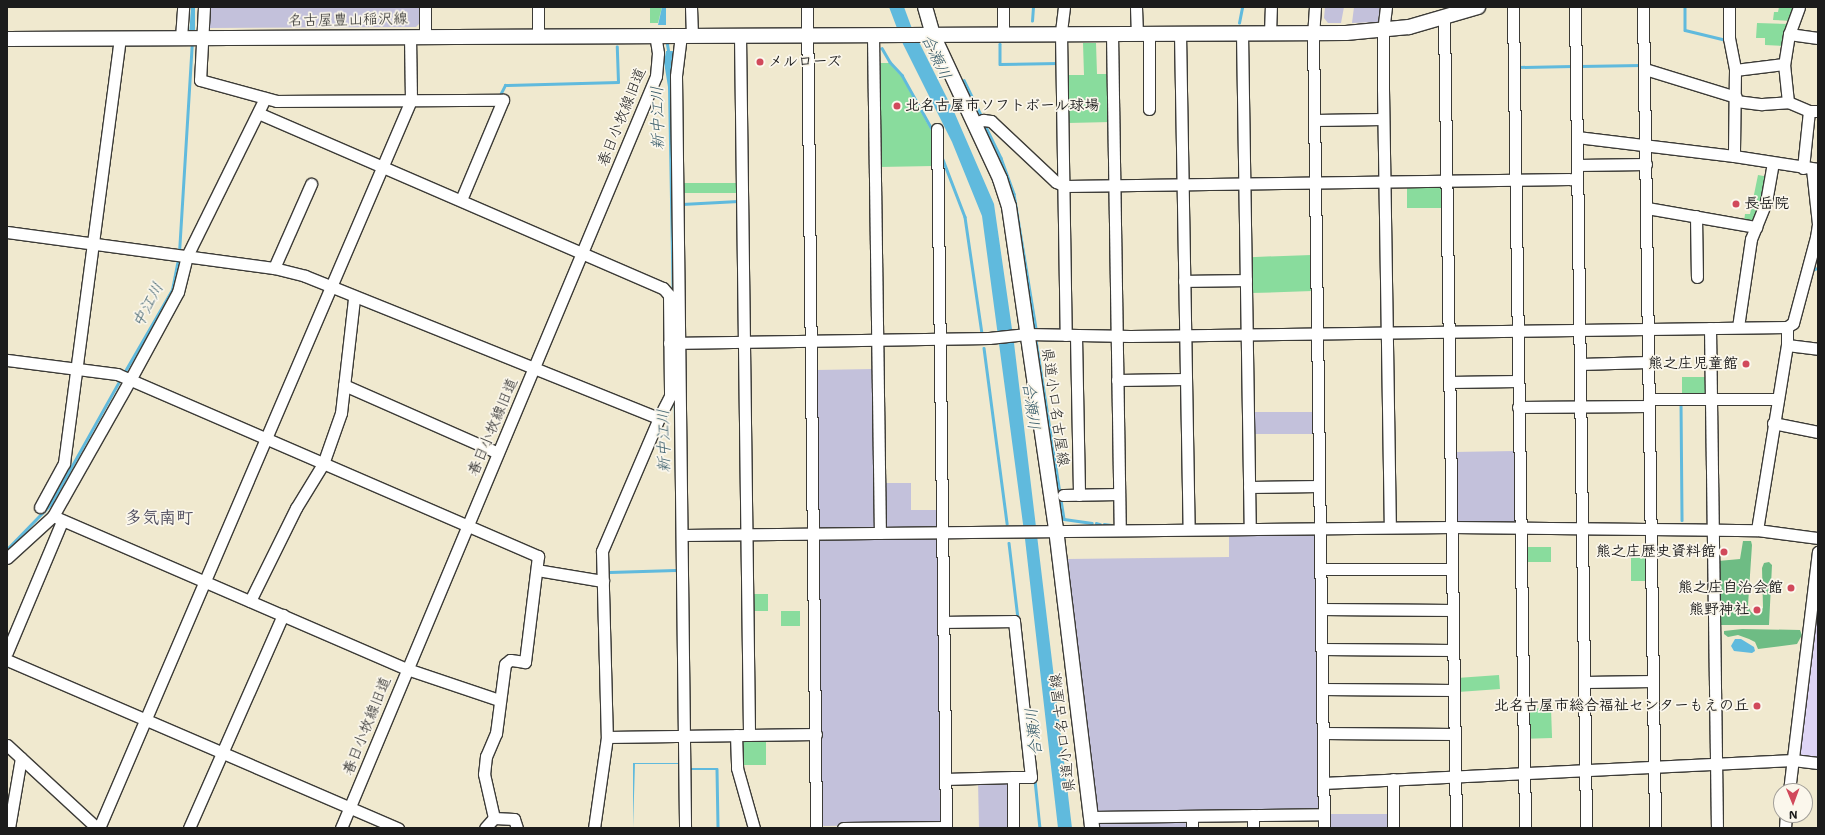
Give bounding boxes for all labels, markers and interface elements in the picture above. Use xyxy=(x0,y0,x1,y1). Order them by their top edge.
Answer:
street label: 名古屋豊山稲沢線 xyxy=(288,10,408,30)
water label: 合瀬川 xyxy=(917,31,955,83)
place label: メルローズ xyxy=(768,53,843,71)
marker: メルローズ xyxy=(755,57,765,67)
street label: 春日小牧線旧道 xyxy=(594,65,650,169)
water label: 新中江川 xyxy=(648,86,668,150)
place label: 北名古屋市ソフトボール球場 xyxy=(905,97,1100,115)
marker: 北名古屋市ソフトボール球場 xyxy=(892,101,902,111)
place label: 長岳院 xyxy=(1744,195,1789,213)
marker: 長岳院 xyxy=(1731,199,1741,209)
water label: 中江川 xyxy=(128,279,168,331)
street label: 県道小口名古屋線 xyxy=(1038,346,1072,468)
place label: 熊之庄児童館 xyxy=(1648,355,1738,373)
marker: 熊之庄児童館 xyxy=(1741,359,1751,369)
street label: 春日小牧線旧道 xyxy=(464,375,522,479)
water label: 合瀬川 xyxy=(1019,381,1043,431)
water label: 新中江川 xyxy=(654,409,674,473)
district label: 多気南町 xyxy=(125,508,193,528)
place label: 熊之庄歴史資料館 xyxy=(1596,543,1716,561)
marker: 熊之庄歴史資料館 xyxy=(1719,547,1729,557)
place label: 熊之庄自治会館 xyxy=(1678,579,1783,597)
marker: 熊之庄自治会館 xyxy=(1786,583,1796,593)
place label: 熊野神社 xyxy=(1689,601,1749,619)
marker: 熊野神社 xyxy=(1752,605,1762,615)
street label: 県道小口名古屋線 xyxy=(1047,672,1079,794)
street label: 春日小牧線旧道 xyxy=(339,674,395,778)
place label: 北名古屋市総合福祉センターもえの丘 xyxy=(1494,697,1749,715)
marker: 北名古屋市総合福祉センターもえの丘 xyxy=(1752,701,1762,711)
water label: 合瀬川 xyxy=(1022,707,1046,757)
north arrow xyxy=(1773,783,1813,823)
text: N xyxy=(1789,807,1798,822)

